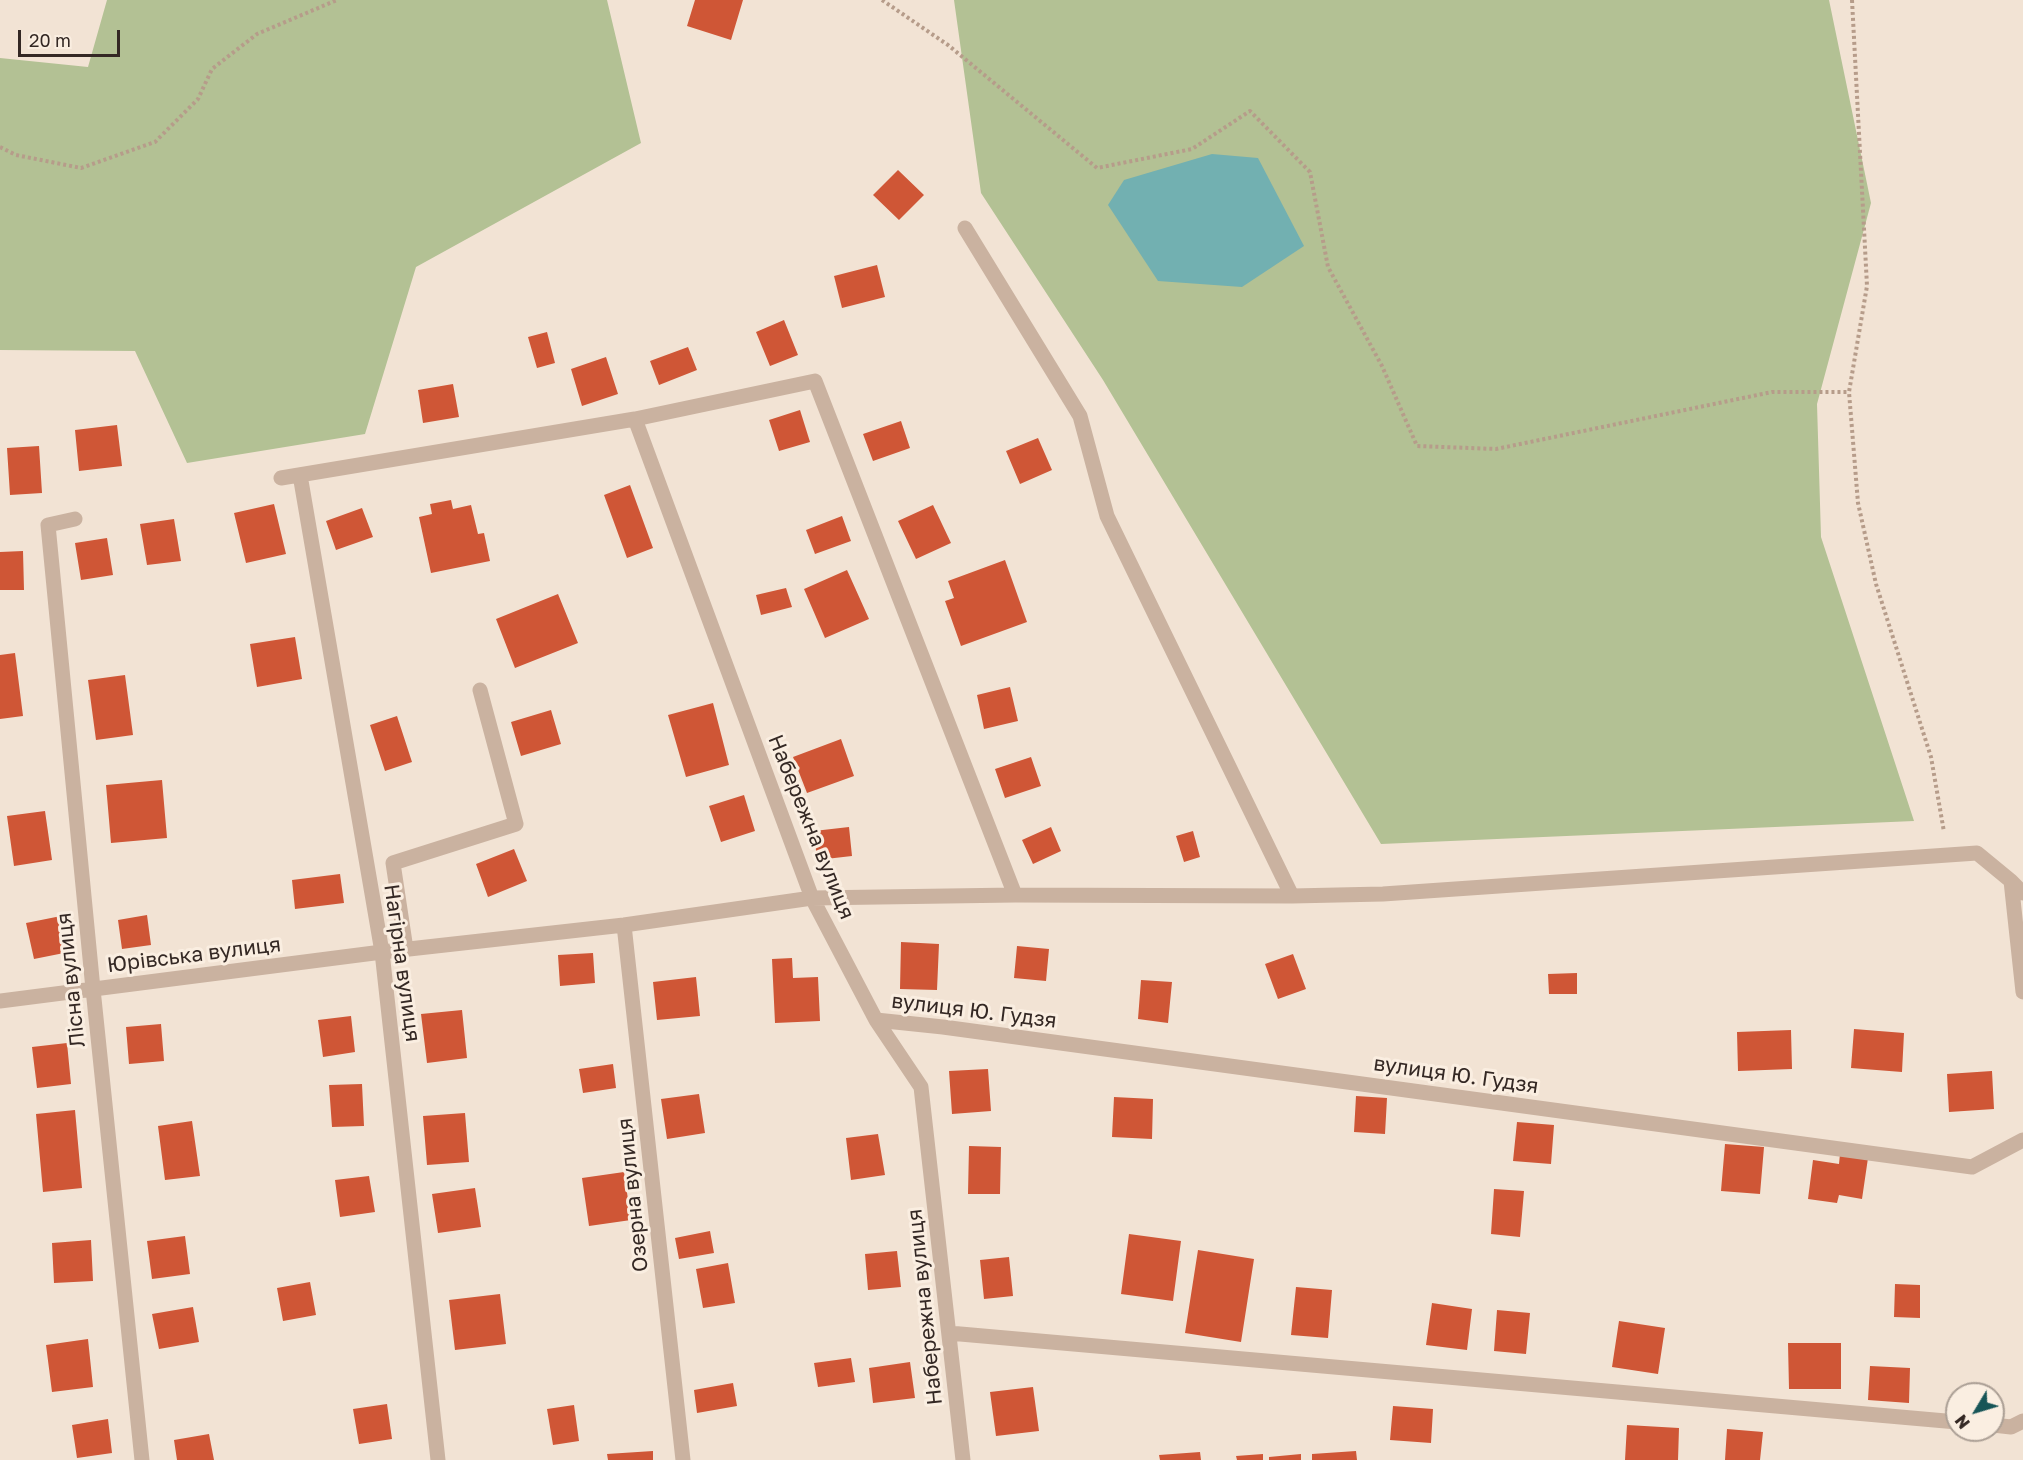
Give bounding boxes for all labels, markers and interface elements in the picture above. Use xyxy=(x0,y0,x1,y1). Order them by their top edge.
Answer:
scale bar xyxy=(21,18,123,56)
text: 20 m xyxy=(29,29,71,51)
street label: Набережна вулиця xyxy=(762,731,860,923)
street label: Нагірна вулиця xyxy=(378,883,426,1043)
street label: Лісна вулиця xyxy=(51,912,91,1048)
street label: Юрівська вулиця xyxy=(106,932,282,978)
street label: вулиця Ю. Гудзя xyxy=(890,988,1058,1034)
street label: вулиця Ю. Гудзя xyxy=(1372,1051,1540,1099)
street label: Озерна вулиця xyxy=(612,1117,654,1273)
street label: Набережна вулиця xyxy=(902,1208,948,1406)
north arrow xyxy=(1945,1382,2005,1442)
text: N xyxy=(1951,1411,1974,1433)

